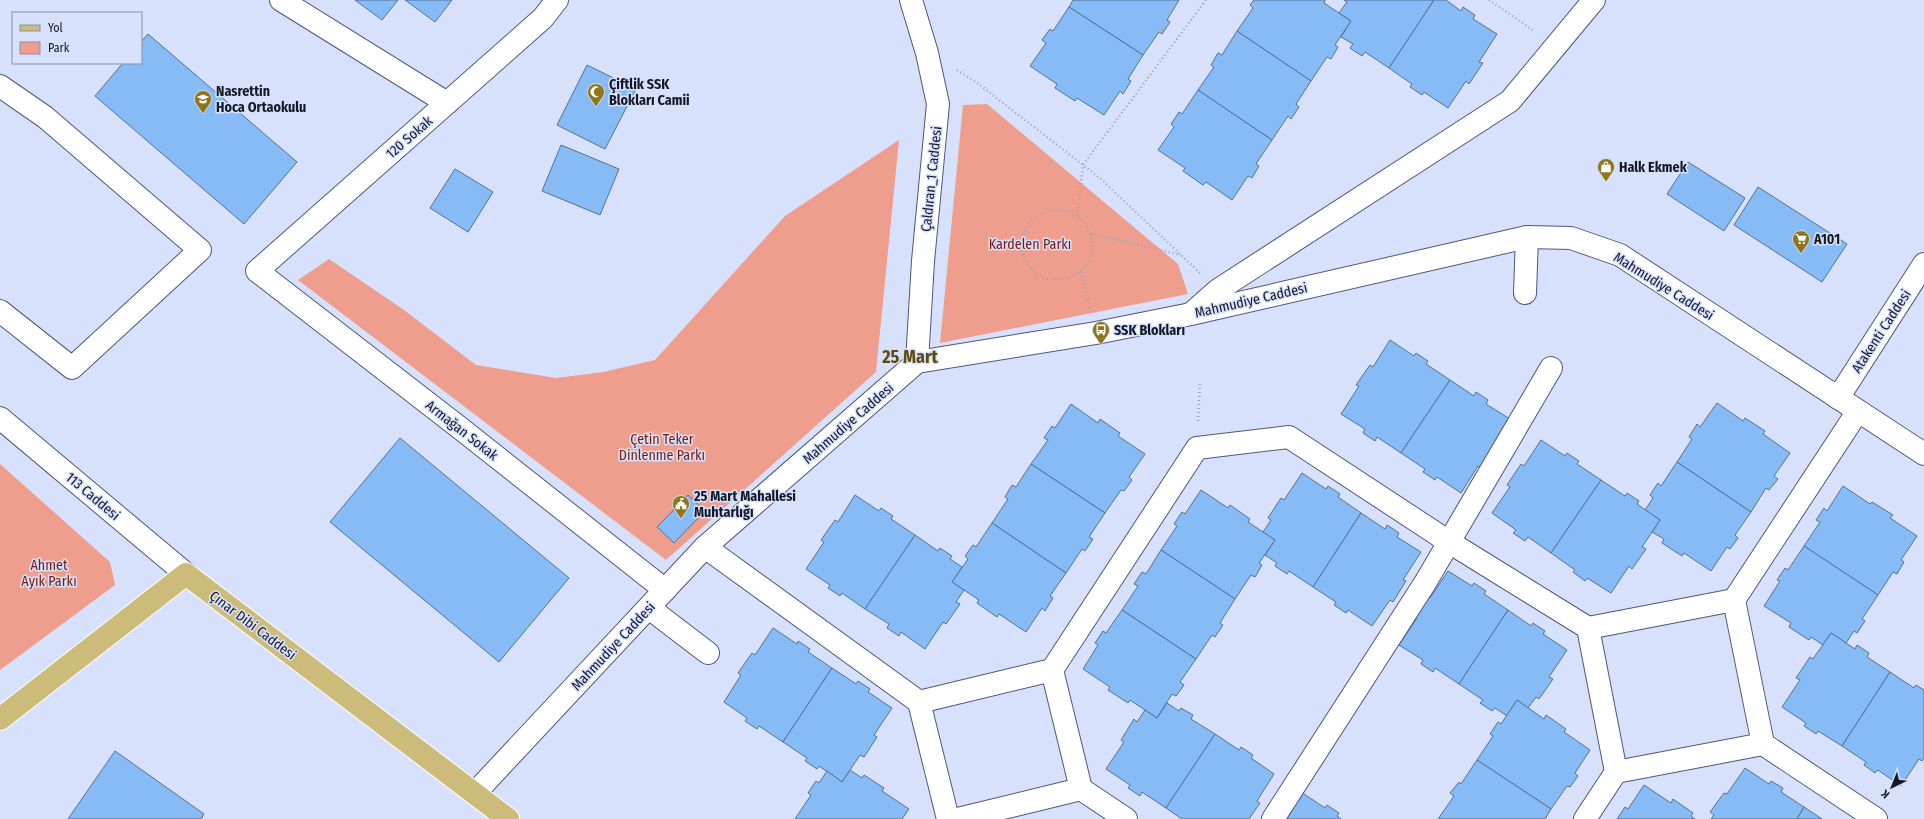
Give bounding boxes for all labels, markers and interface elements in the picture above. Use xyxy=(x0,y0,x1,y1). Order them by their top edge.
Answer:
legend xyxy=(12,12,142,64)
text: Yol xyxy=(48,21,63,35)
text: Park xyxy=(48,41,70,55)
place label: Çiftlik SSK Blokları Camii xyxy=(609,76,690,109)
mosque icon: Çiftlik SSK Blokları Camii xyxy=(586,82,606,107)
place label: Nasrettin Hoca Ortaokulu xyxy=(216,83,306,116)
school or university icon: Nasrettin Hoca Ortaokulu xyxy=(193,89,213,114)
street label: 120 Sokak xyxy=(383,112,436,162)
street label: Çaldıran_1 Caddesi xyxy=(917,125,946,233)
shop icon: Halk Ekmek xyxy=(1596,157,1616,182)
place label: Halk Ekmek xyxy=(1619,159,1688,176)
supermarket icon: A101 xyxy=(1791,229,1811,254)
place label: A101 xyxy=(1813,231,1840,248)
park label: Kardelen Parkı xyxy=(989,236,1071,253)
street label: Mahmudiye Caddesi xyxy=(1610,249,1717,324)
street label: Mahmudiye Caddesi xyxy=(1193,279,1309,322)
street label: Atakenti Caddesi xyxy=(1848,286,1915,376)
bus stop icon: SSK Blokları xyxy=(1091,320,1111,345)
place label: SSK Blokları xyxy=(1114,322,1185,339)
district label: 25 Mart xyxy=(881,346,939,368)
street label: Mahmudiye Caddesi xyxy=(799,379,897,468)
street label: Armağan Sokak xyxy=(422,397,502,464)
park label: Çetin Teker Dinlenme Parkı xyxy=(619,431,705,464)
street label: 113 Caddesi xyxy=(62,469,123,524)
place label: 25 Mart Mahallesi Muhtarlığı xyxy=(693,488,796,521)
public building icon: 25 Mart Mahallesi Muhtarlığı xyxy=(671,494,691,519)
park label: Ahmet Ayık Parkı xyxy=(21,557,77,590)
street label: Çınar Dibi Caddesi xyxy=(206,587,299,663)
street label: Mahmudiye Caddesi xyxy=(568,599,659,694)
north arrow xyxy=(1872,767,1912,807)
text: K xyxy=(1878,787,1892,801)

